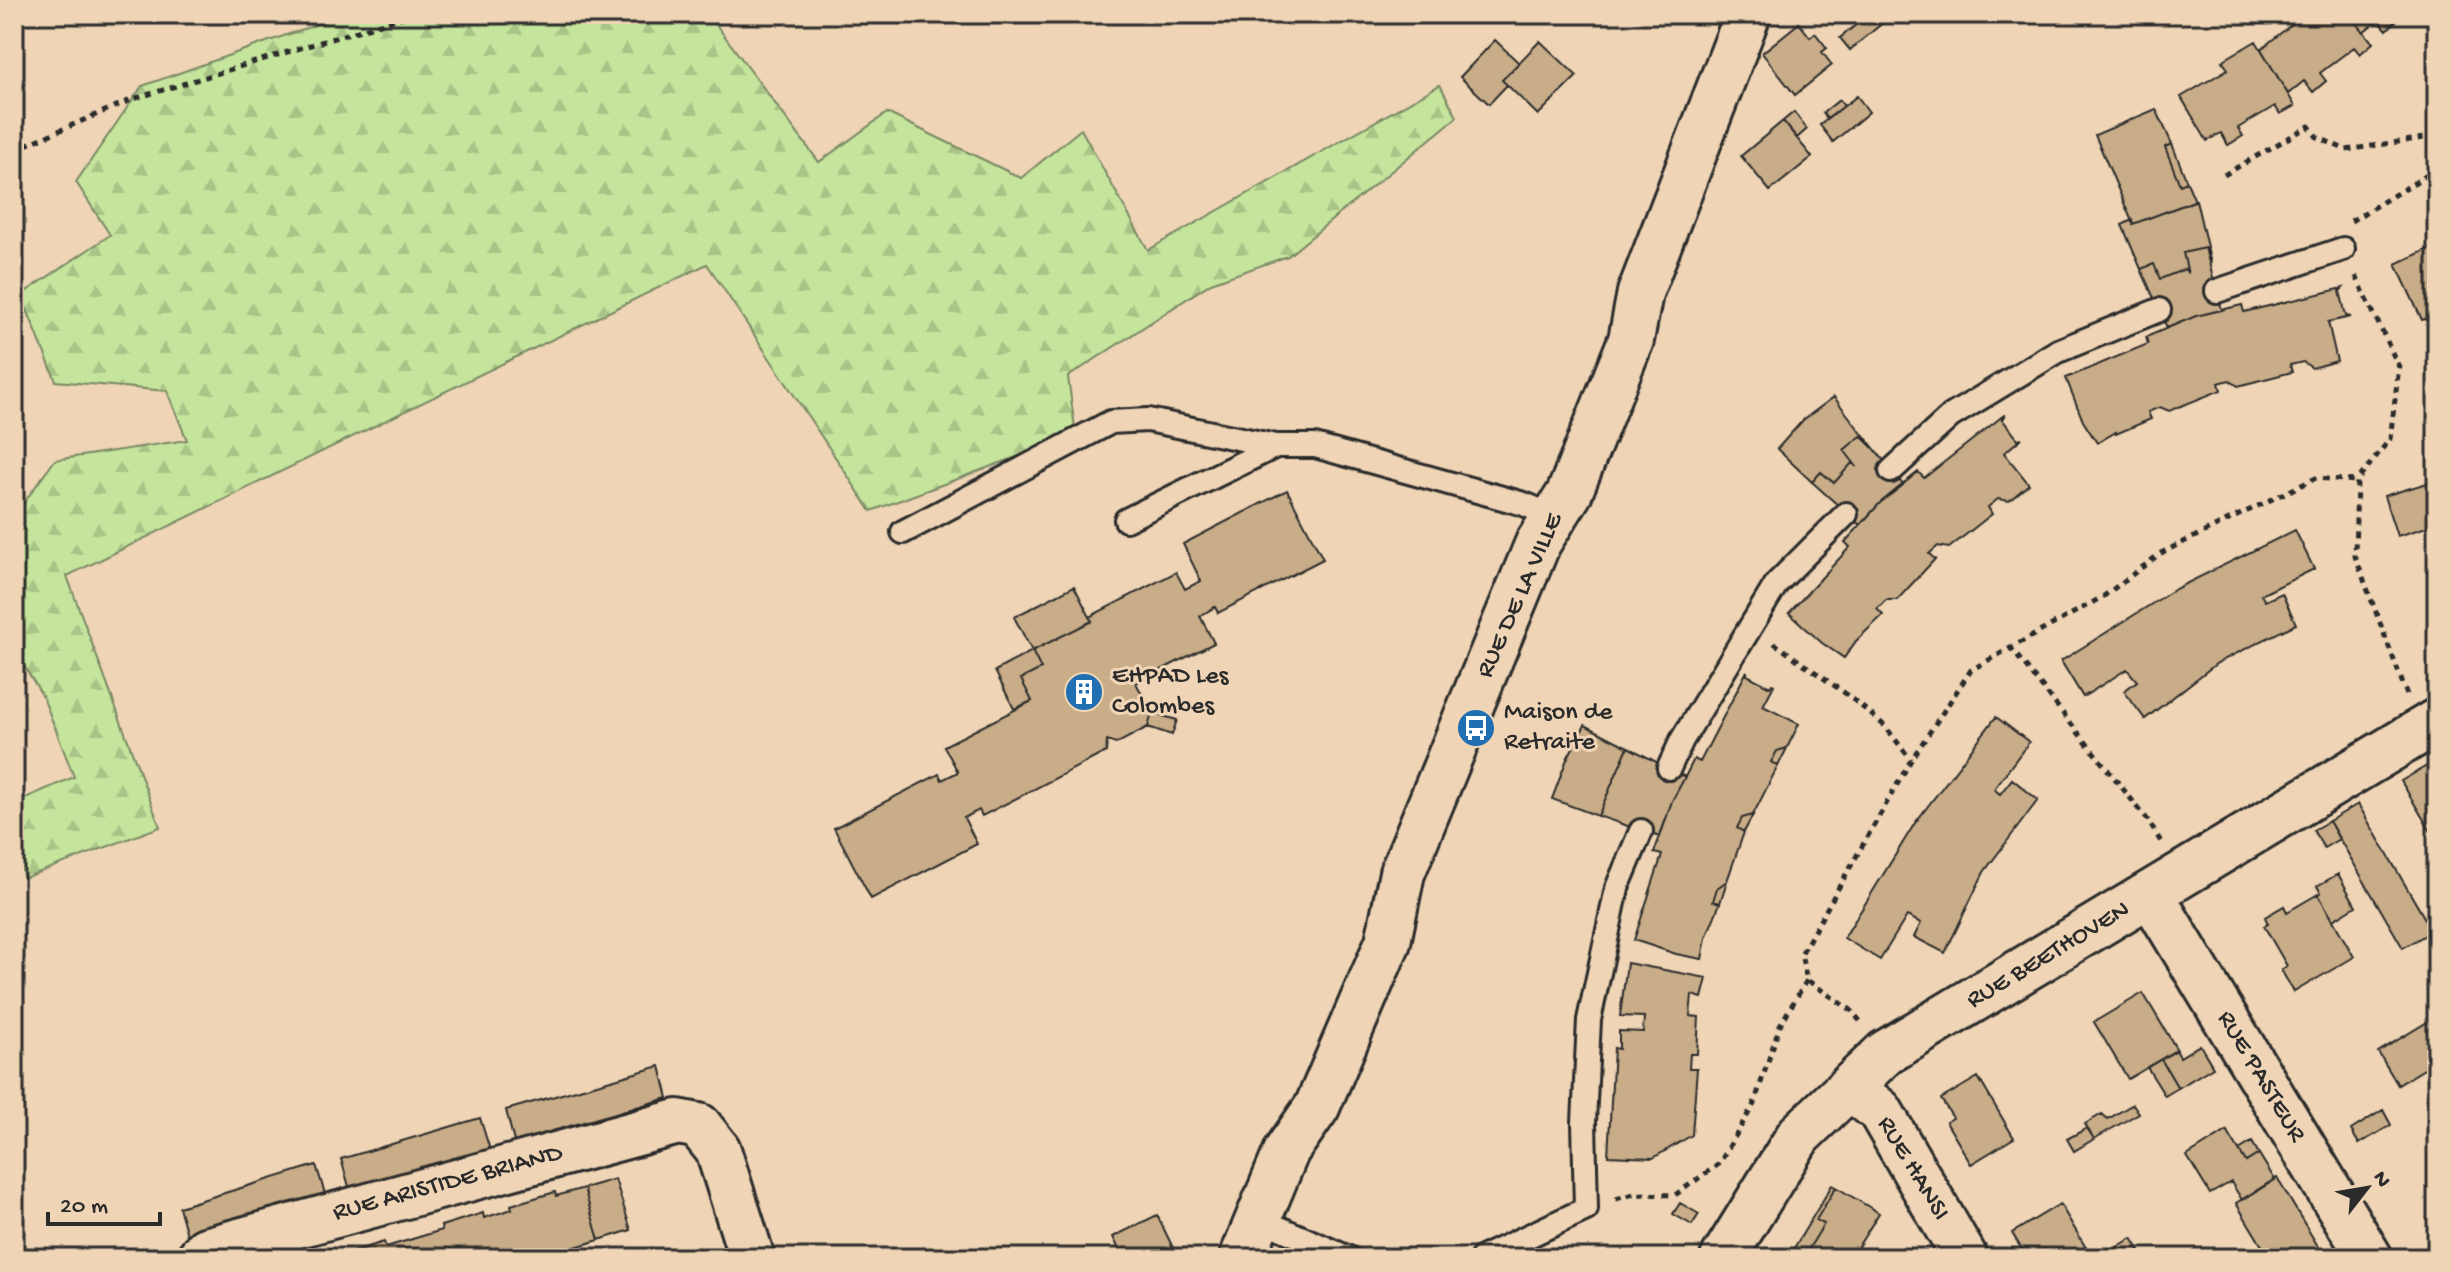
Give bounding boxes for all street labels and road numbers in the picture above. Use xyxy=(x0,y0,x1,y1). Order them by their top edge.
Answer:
street label: RUE DE LA VILLE xyxy=(1471,508,1572,683)
street label: RUE BEETHOVEN xyxy=(1962,895,2136,1017)
street label: RUE PASTEUR xyxy=(2209,1006,2312,1149)
street label: RUE HANSI xyxy=(1869,1111,1955,1227)
street label: RUE ARISTIDE BRIAND xyxy=(330,1138,566,1230)

